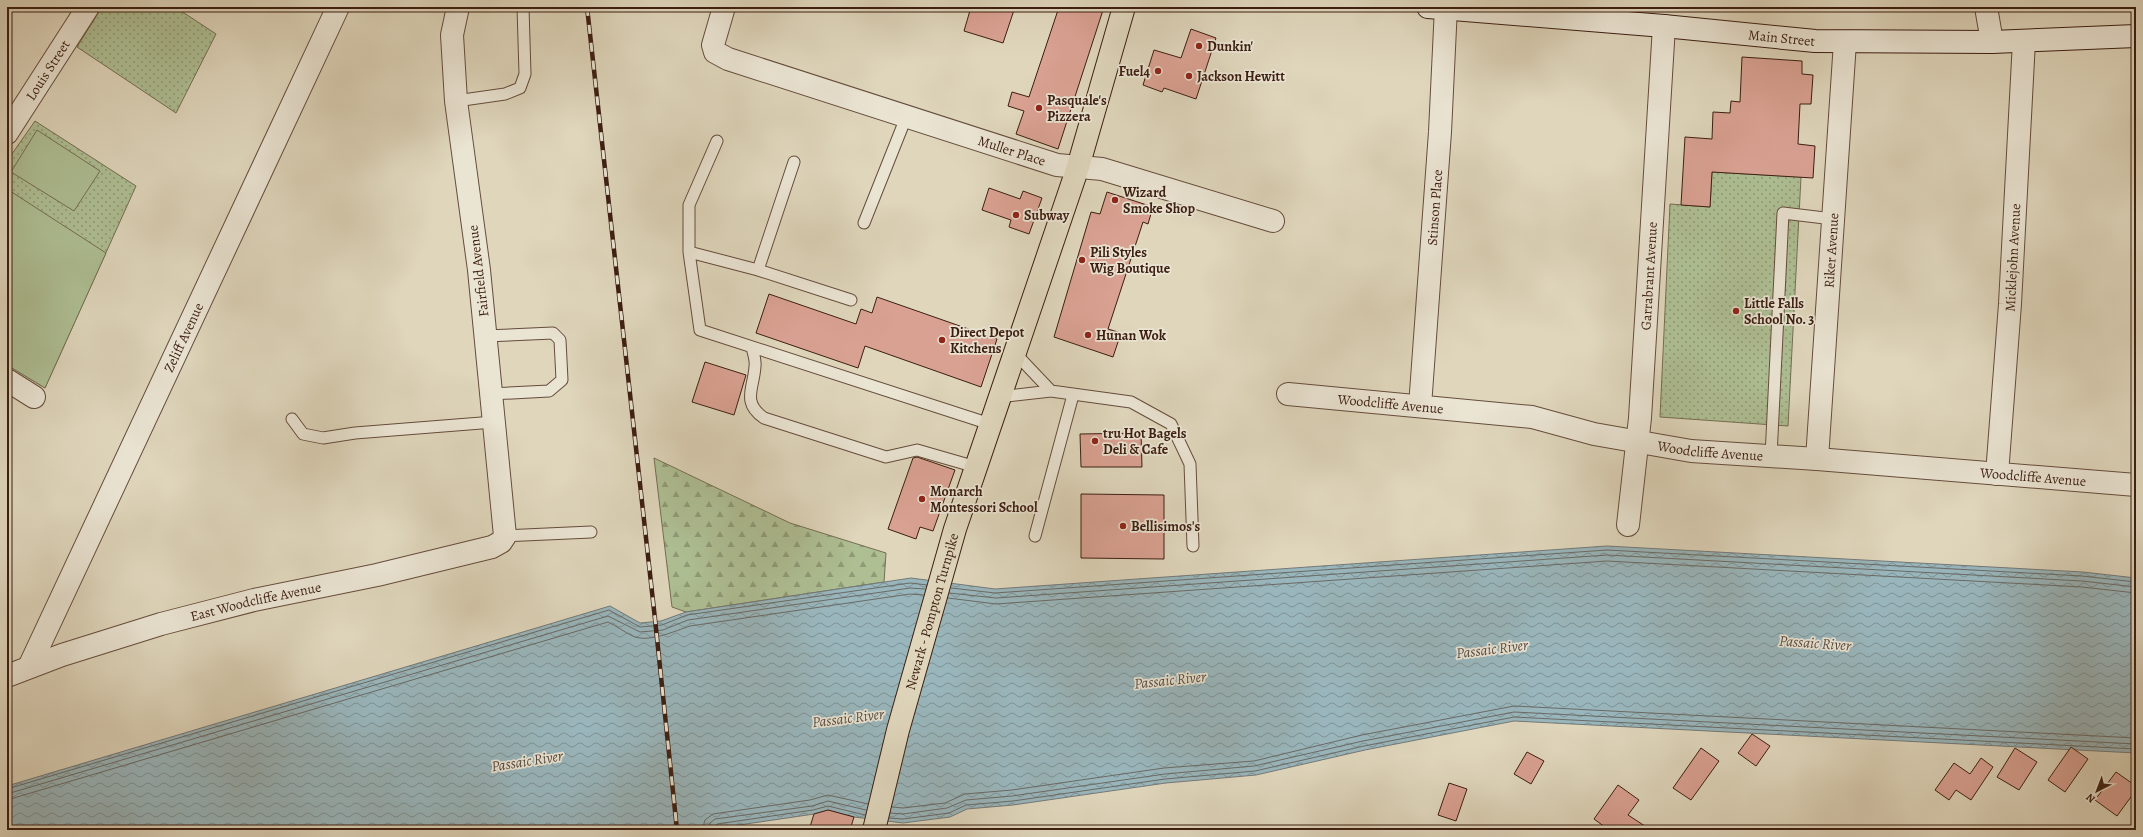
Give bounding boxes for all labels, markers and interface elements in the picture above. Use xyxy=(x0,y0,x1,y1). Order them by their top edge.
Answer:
street label: Main Street xyxy=(1747,25,1816,51)
street label: Louis Street xyxy=(21,36,75,104)
place label: Dunkin' xyxy=(1207,37,1254,56)
marker: Dunkin' xyxy=(1194,41,1204,51)
place label: Fuel4 xyxy=(1118,62,1150,81)
marker: Fuel4 xyxy=(1153,66,1163,76)
place label: Jackson Hewitt xyxy=(1197,67,1285,86)
marker: Jackson Hewitt xyxy=(1184,71,1194,81)
place label: Pasquale's Pizzera xyxy=(1047,91,1107,126)
marker: Pasquale's Pizzera xyxy=(1034,103,1044,113)
street label: Muller Place xyxy=(976,131,1048,171)
street label: Stinson Place xyxy=(1423,169,1447,246)
place label: Wizard Smoke Shop xyxy=(1122,183,1196,218)
marker: Wizard Smoke Shop xyxy=(1110,195,1120,205)
street label: Micklejohn Avenue xyxy=(2000,203,2025,312)
place label: Subway xyxy=(1024,206,1070,225)
marker: Subway xyxy=(1011,210,1021,220)
street label: Riker Avenue xyxy=(1820,212,1844,289)
street label: Garrabrant Avenue xyxy=(1636,221,1662,331)
street label: Fairfield Avenue xyxy=(463,224,494,318)
place label: Pili Styles Wig Boutique xyxy=(1089,243,1171,278)
marker: Pili Styles Wig Boutique xyxy=(1077,255,1087,265)
place label: Little Falls School No. 3 xyxy=(1744,294,1814,329)
street label: Zeliff Avenue xyxy=(159,300,208,375)
marker: Little Falls School No. 3 xyxy=(1731,306,1741,316)
place label: Direct Depot Kitchens xyxy=(950,323,1025,358)
place label: Hunan Wok xyxy=(1096,326,1167,345)
marker: Hunan Wok xyxy=(1083,330,1093,340)
marker: Direct Depot Kitchens xyxy=(937,335,947,345)
street label: Woodcliffe Avenue xyxy=(1336,390,1444,419)
place label: tru Hot Bagels Deli & Cafe xyxy=(1103,424,1187,459)
marker: tru Hot Bagels Deli & Cafe xyxy=(1090,436,1100,446)
street label: Woodcliffe Avenue xyxy=(1655,436,1764,466)
street label: Woodcliffe Avenue xyxy=(1978,463,2087,491)
place label: Monarch Montessori School xyxy=(930,482,1038,517)
marker: Monarch Montessori School xyxy=(917,494,927,504)
place label: Bellisimos's xyxy=(1131,517,1200,536)
marker: Bellisimos's xyxy=(1118,521,1128,531)
street label: Newark - Pompton Turnpike xyxy=(901,531,963,692)
street label: East Woodcliffe Avenue xyxy=(188,578,323,626)
water label: Passaic River xyxy=(1778,631,1852,656)
water label: Passaic River xyxy=(1455,635,1530,663)
water label: Passaic River xyxy=(1133,666,1208,694)
water label: Passaic River xyxy=(811,704,886,732)
water label: Passaic River xyxy=(490,745,565,777)
north arrow xyxy=(2077,771,2117,811)
text: N xyxy=(2083,790,2099,806)

